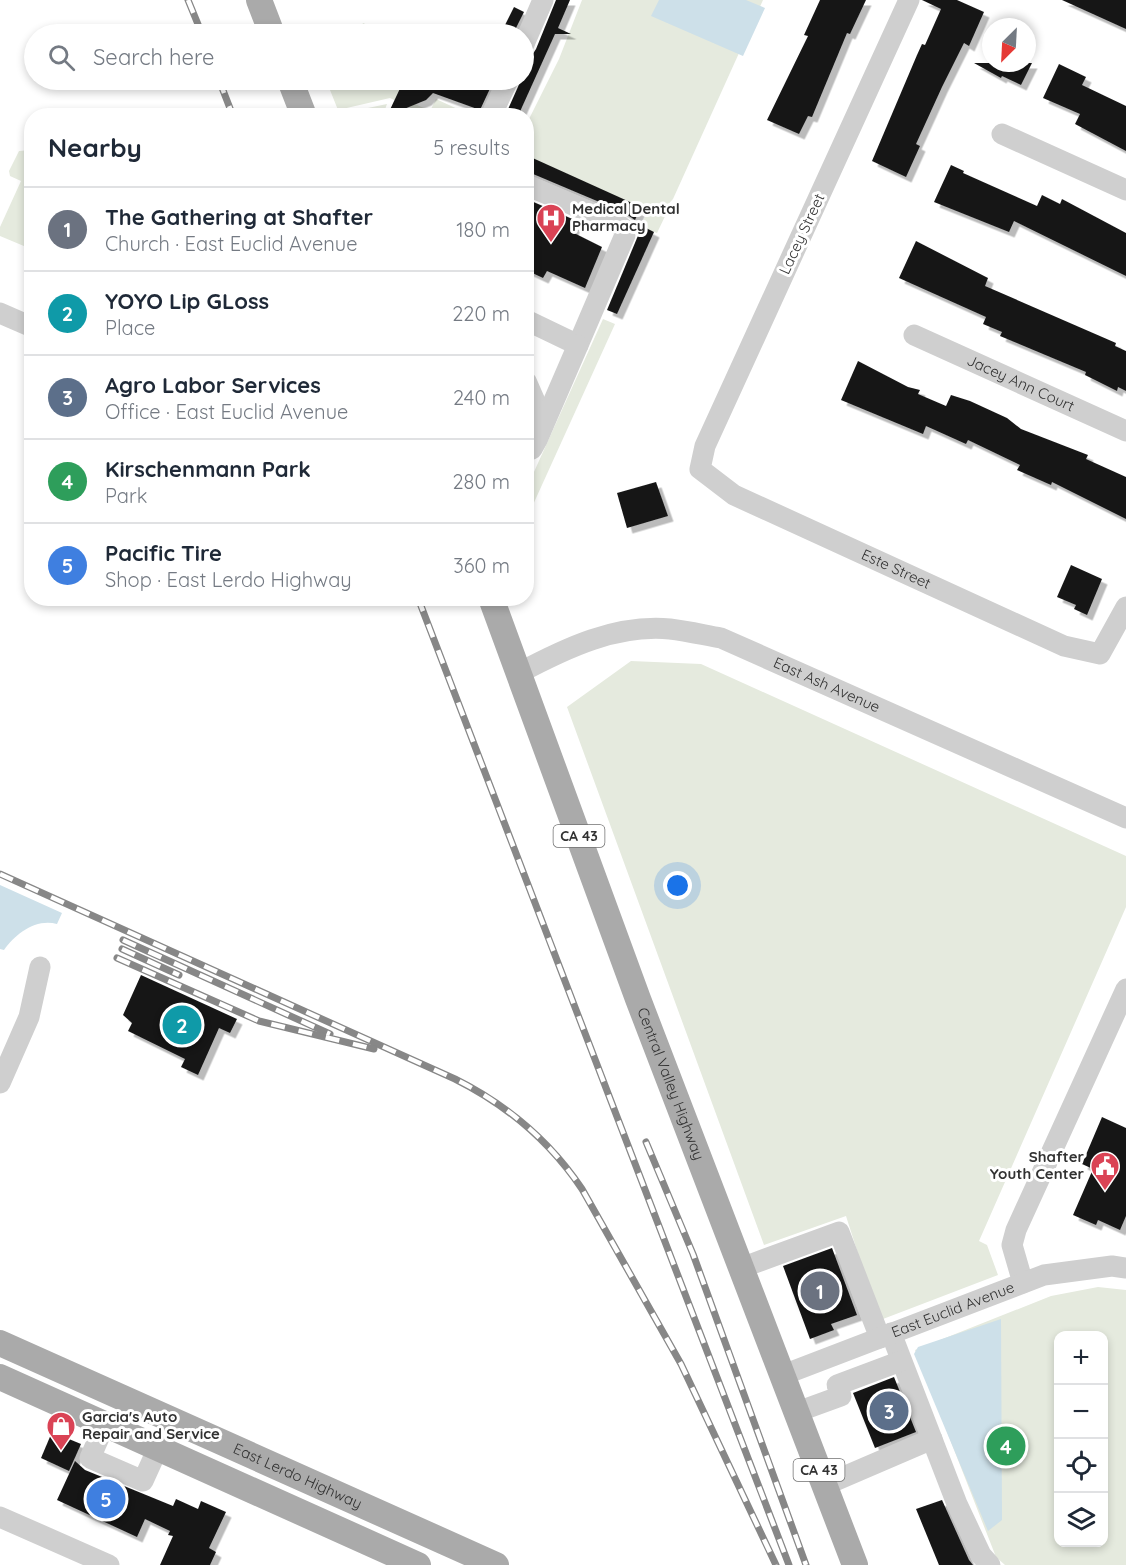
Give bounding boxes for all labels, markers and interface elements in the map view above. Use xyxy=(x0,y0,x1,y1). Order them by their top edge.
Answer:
north arrow xyxy=(982,18,1036,72)
search box xyxy=(24,24,534,90)
icon: search xyxy=(45,41,78,74)
text: Search here xyxy=(93,43,214,71)
text: Nearby xyxy=(48,131,142,164)
text: 5 results xyxy=(433,135,510,160)
street label: Lacey Street xyxy=(775,190,829,277)
place label: Medical Dental Pharmacy xyxy=(572,199,680,235)
hospital icon: Medical Dental Pharmacy xyxy=(535,202,567,244)
text: The Gathering at Shafter xyxy=(105,203,373,231)
text: 1 xyxy=(64,217,71,242)
text: 180 m xyxy=(456,217,510,242)
text: Church · East Euclid Avenue xyxy=(105,231,357,256)
text: YOYO Lip GLoss xyxy=(105,287,269,315)
text: 2 xyxy=(62,301,73,326)
text: 220 m xyxy=(452,301,510,326)
text: Place xyxy=(105,315,155,340)
street label: Jacey Ann Court xyxy=(964,350,1078,415)
text: Agro Labor Services xyxy=(105,371,321,399)
text: 3 xyxy=(62,385,73,410)
text: 240 m xyxy=(453,385,510,410)
text: Office · East Euclid Avenue xyxy=(105,399,348,424)
text: Kirschenmann Park xyxy=(105,455,311,483)
text: 4 xyxy=(62,469,73,494)
text: 280 m xyxy=(453,469,510,494)
text: Park xyxy=(105,483,147,508)
text: Pacific Tire xyxy=(105,539,222,567)
street label: Este Street xyxy=(859,545,934,593)
text: 5 xyxy=(62,553,73,578)
text: 360 m xyxy=(453,553,510,578)
text: Shop · East Lerdo Highway xyxy=(105,567,352,592)
street label: East Ash Avenue xyxy=(771,653,883,716)
road number: CA 43 xyxy=(554,825,604,847)
your location xyxy=(663,871,692,900)
pin: 2 xyxy=(162,1002,201,1048)
street label: Central Valley Highway xyxy=(633,1005,709,1163)
place label: Shafter Youth Center xyxy=(990,1147,1084,1183)
public building icon: Shafter Youth Center xyxy=(1089,1150,1121,1192)
pin: 1 xyxy=(800,1268,840,1314)
street label: East Euclid Avenue xyxy=(889,1277,1017,1342)
map controls xyxy=(1054,1331,1108,1547)
button: + xyxy=(1054,1331,1108,1385)
button: − xyxy=(1054,1385,1108,1439)
pin: 3 xyxy=(870,1388,908,1434)
place label: Garcia's Auto Repair and Service xyxy=(82,1407,220,1443)
shop icon: Garcia's Auto Repair and Service xyxy=(45,1410,77,1452)
pin: 4 xyxy=(986,1424,1026,1468)
street label: East Lerdo Highway xyxy=(230,1439,365,1513)
button: locate xyxy=(1054,1439,1108,1493)
road number: CA 43 xyxy=(794,1459,844,1481)
pin: 5 xyxy=(86,1476,126,1522)
button: layers xyxy=(1054,1493,1108,1547)

